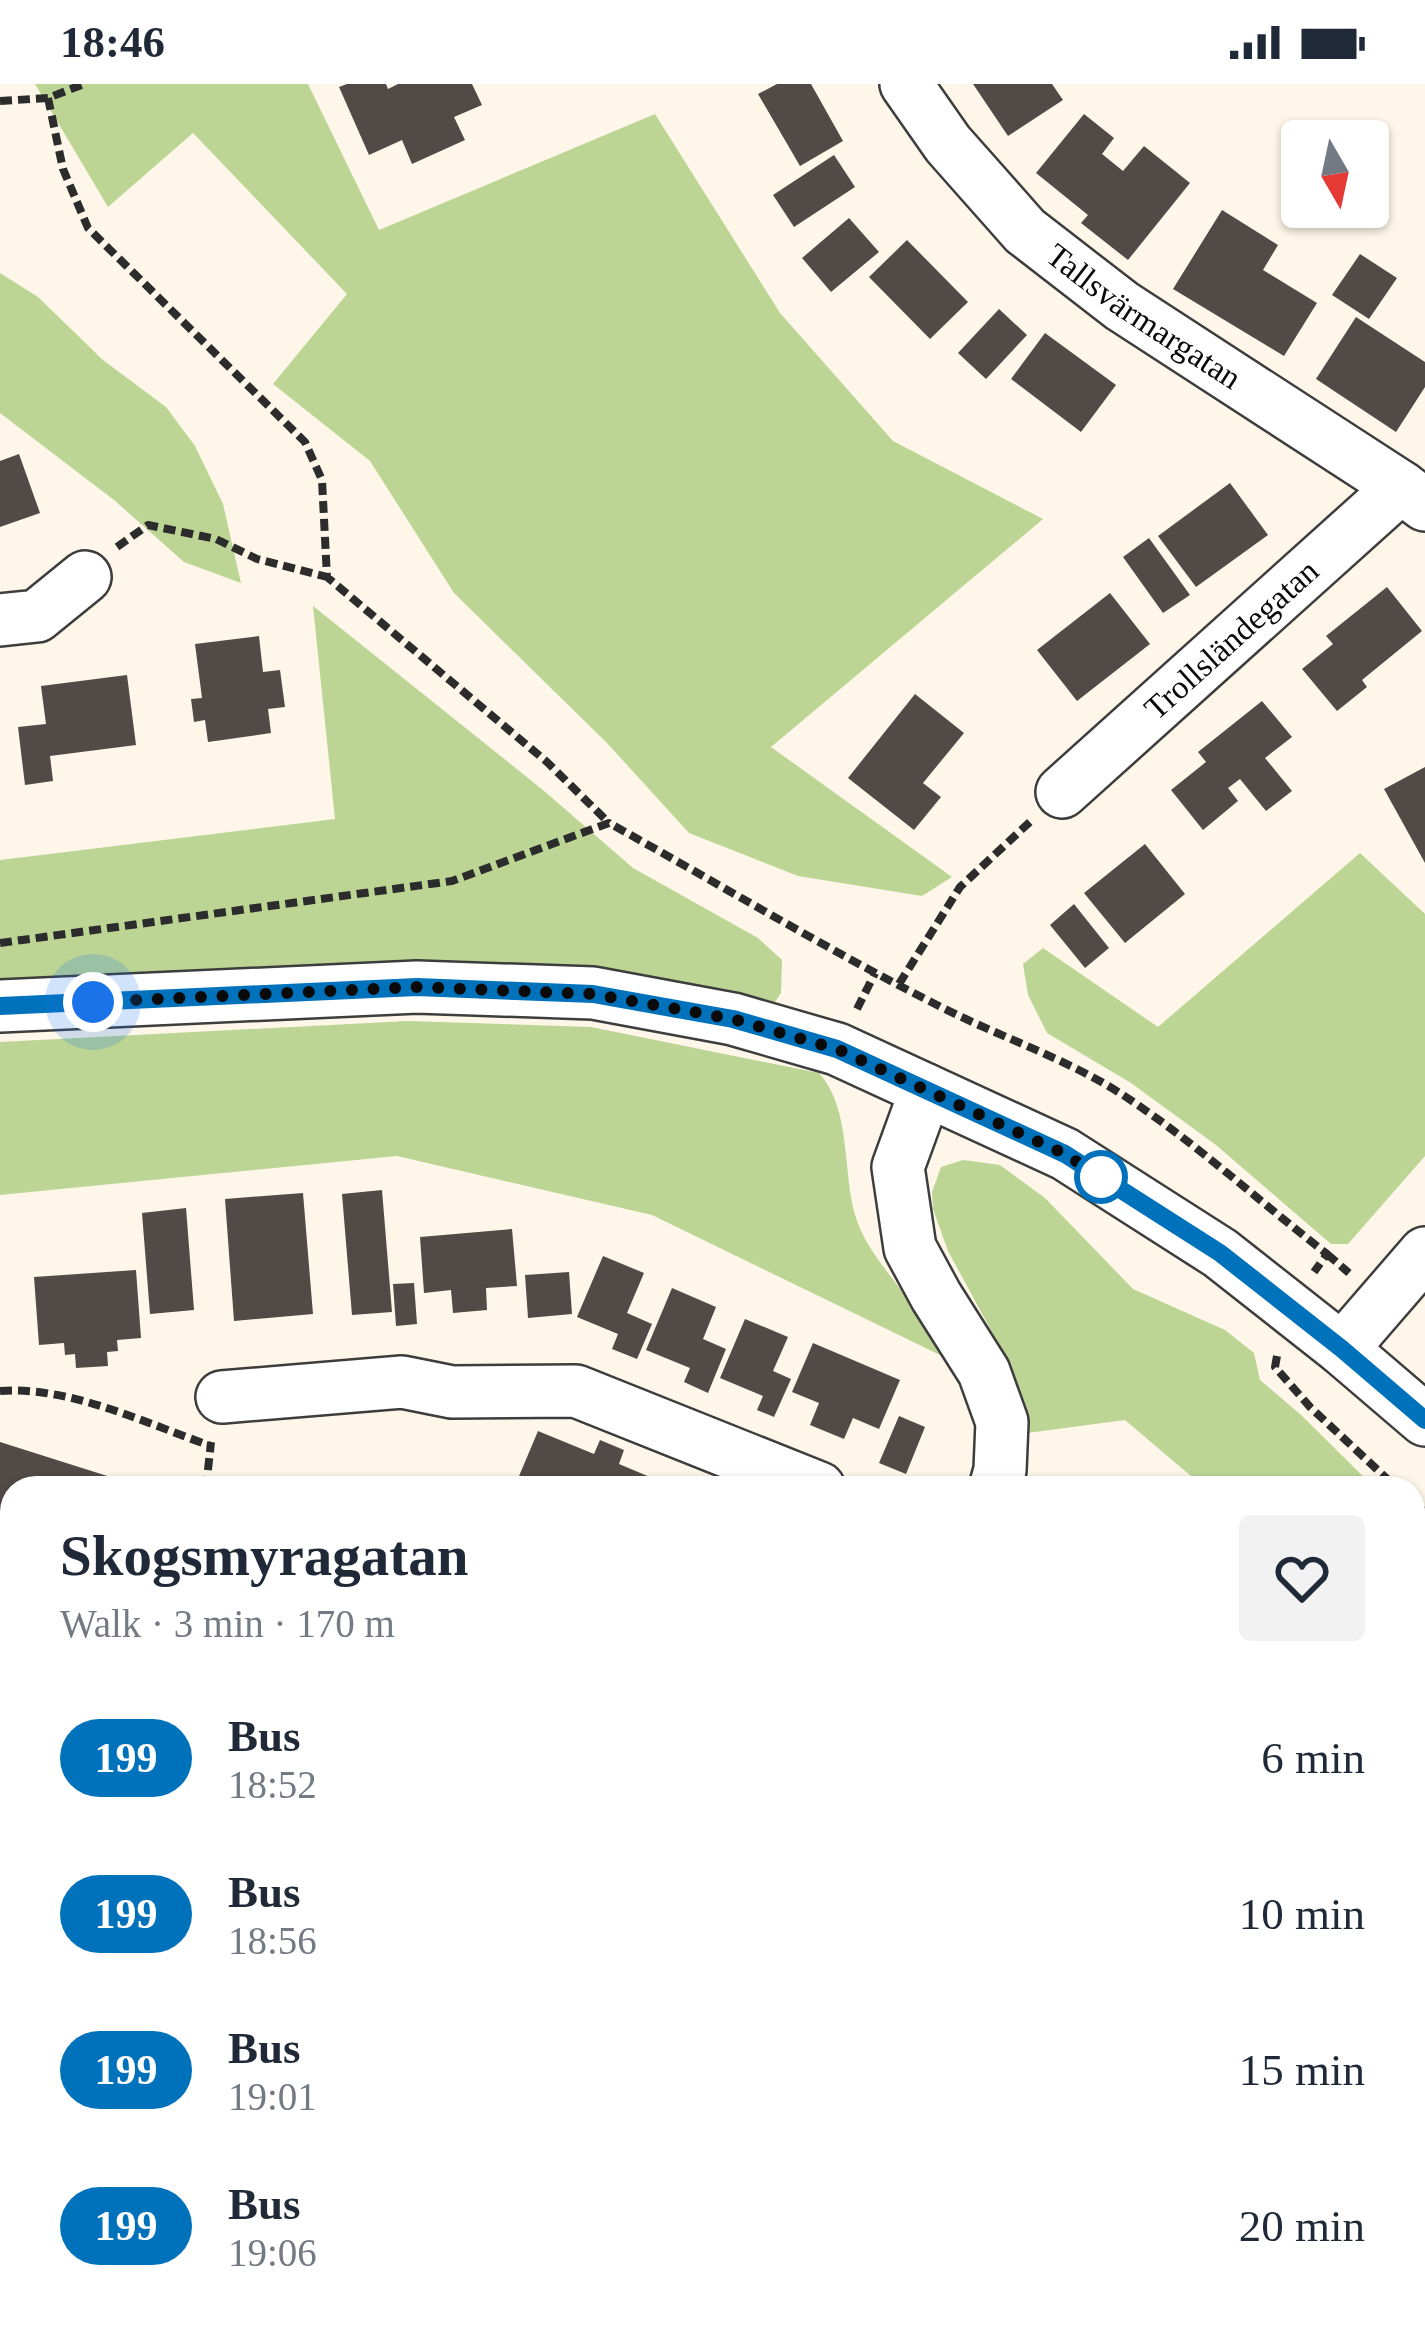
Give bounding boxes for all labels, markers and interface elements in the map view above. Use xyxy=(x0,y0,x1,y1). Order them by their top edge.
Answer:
text: 18:46 xyxy=(60,17,165,67)
north arrow xyxy=(1281,120,1389,228)
map controls xyxy=(1281,120,1389,228)
street label: Tallsvärmargatan xyxy=(1040,237,1248,396)
street label: Trollsländegatan xyxy=(1137,552,1326,727)
your location xyxy=(63,972,123,1032)
unlabelled marker xyxy=(1076,1152,1126,1202)
button: heart xyxy=(1239,1515,1365,1641)
text: Skogsmyragatan xyxy=(60,1524,469,1587)
text: Walk · 3 min · 170 m xyxy=(60,1602,395,1645)
text: Bus xyxy=(228,1711,301,1761)
text: 6 min xyxy=(1261,1733,1365,1783)
text: 199 xyxy=(95,1735,158,1781)
text: 18:52 xyxy=(228,1763,317,1806)
text: Bus xyxy=(228,1867,301,1917)
text: 10 min xyxy=(1239,1889,1365,1939)
text: 199 xyxy=(95,1891,158,1937)
text: 18:56 xyxy=(228,1919,317,1962)
text: Bus xyxy=(228,2023,301,2073)
text: 15 min xyxy=(1239,2045,1365,2095)
text: 199 xyxy=(95,2047,158,2093)
text: 19:01 xyxy=(228,2075,317,2118)
text: Bus xyxy=(228,2179,301,2229)
text: 20 min xyxy=(1239,2201,1365,2251)
text: 199 xyxy=(95,2203,158,2249)
text: 19:06 xyxy=(228,2231,317,2274)

